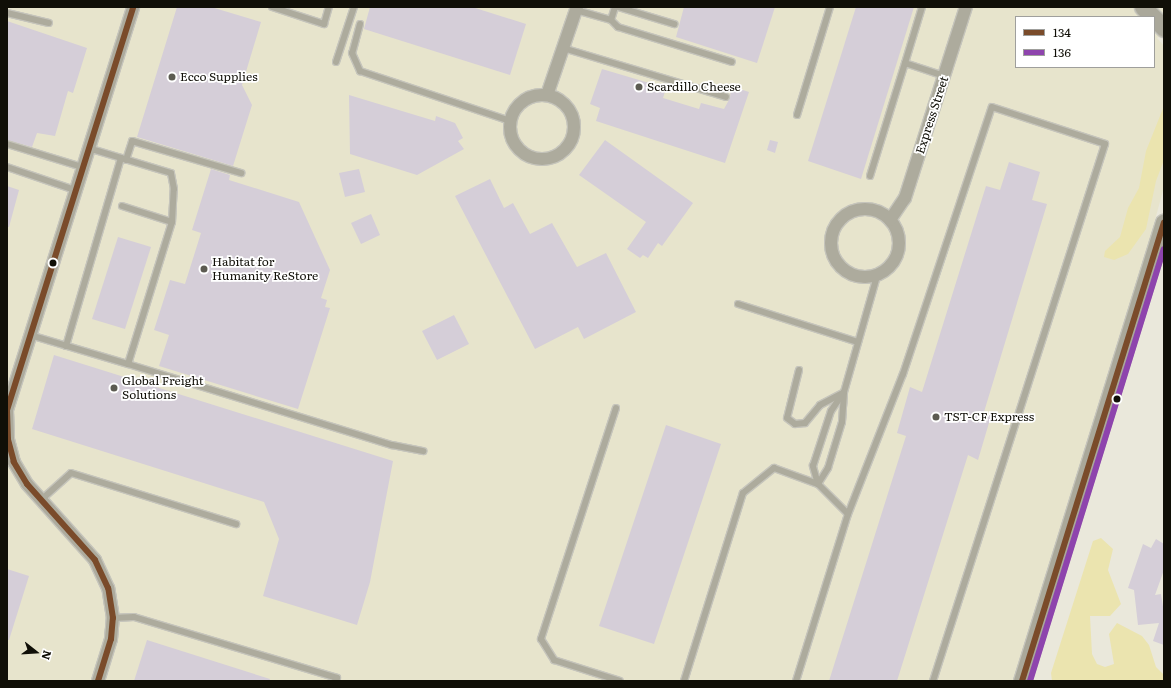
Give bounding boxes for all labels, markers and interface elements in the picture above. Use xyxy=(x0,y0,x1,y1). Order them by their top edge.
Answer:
legend xyxy=(1015,16,1155,68)
text: 134 xyxy=(1053,23,1071,41)
text: 136 xyxy=(1053,43,1071,61)
place label: Ecco Supplies xyxy=(180,70,258,84)
marker: Ecco Supplies xyxy=(167,72,177,82)
street label: Express Street xyxy=(913,74,951,156)
place label: Scardillo Cheese xyxy=(647,80,741,94)
marker: Scardillo Cheese xyxy=(634,82,644,92)
place label: Habitat for Humanity ReStore xyxy=(212,255,318,283)
unlabelled marker xyxy=(48,258,58,268)
marker: Habitat for Humanity ReStore xyxy=(199,264,209,274)
place label: Global Freight Solutions xyxy=(122,374,204,402)
marker: Global Freight Solutions xyxy=(109,383,119,393)
unlabelled marker xyxy=(1112,394,1122,404)
place label: TST-CF Express xyxy=(944,410,1034,424)
marker: TST-CF Express xyxy=(931,412,941,422)
north arrow xyxy=(16,632,56,672)
text: N xyxy=(38,649,56,662)

